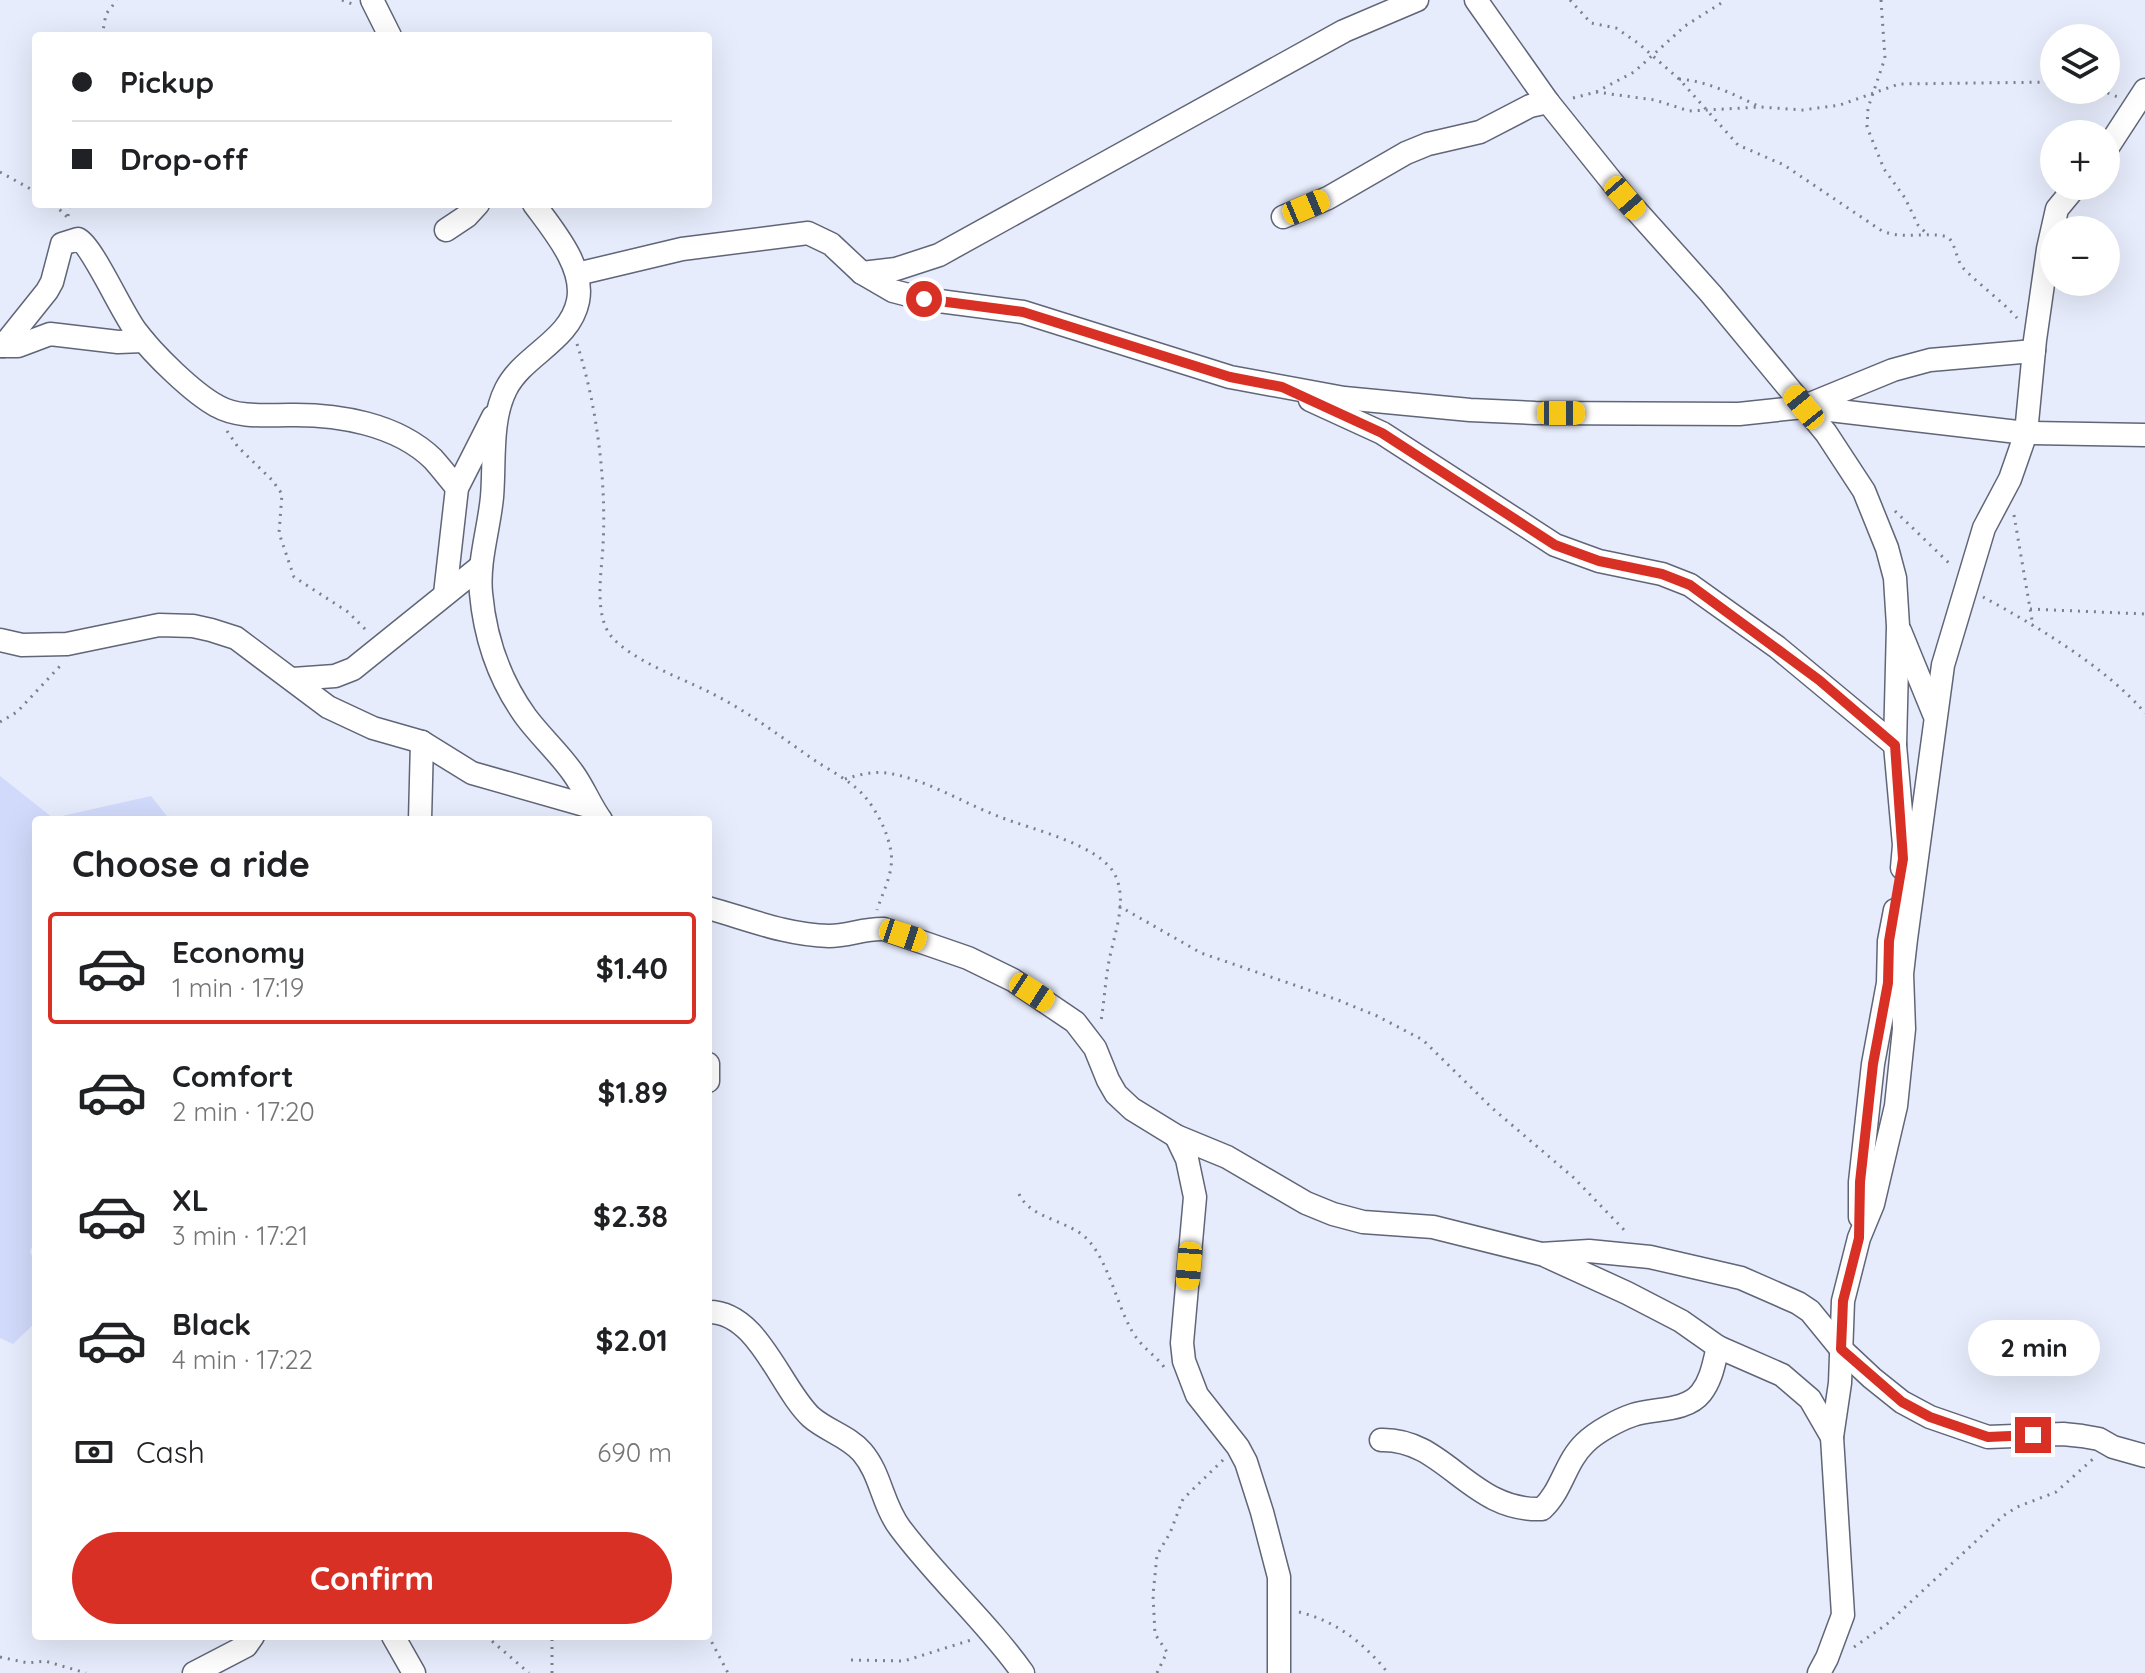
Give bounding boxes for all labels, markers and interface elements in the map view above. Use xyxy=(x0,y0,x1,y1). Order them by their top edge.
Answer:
map controls xyxy=(2040,24,2120,296)
button: layers xyxy=(2040,24,2120,104)
text: Pickup xyxy=(120,63,214,101)
button: + xyxy=(2040,120,2120,200)
text: Drop-off xyxy=(120,140,248,178)
car xyxy=(1600,172,1650,224)
car xyxy=(1279,187,1333,227)
button: − xyxy=(2040,216,2120,296)
route start xyxy=(906,281,942,317)
car xyxy=(1780,381,1828,433)
car xyxy=(1537,401,1585,425)
text: Choose a ride xyxy=(72,841,310,886)
car xyxy=(876,916,930,954)
icon: car xyxy=(76,932,148,1004)
text: Economy xyxy=(172,933,305,971)
text: $1.40 xyxy=(596,949,668,987)
car xyxy=(1005,969,1059,1015)
text: 1 min · 17:19 xyxy=(172,971,304,1004)
icon: car xyxy=(76,1056,148,1128)
text: Comfort xyxy=(172,1057,293,1095)
text: $1.89 xyxy=(597,1073,668,1111)
text: 2 min · 17:20 xyxy=(172,1095,315,1128)
icon: car xyxy=(76,1180,148,1252)
text: XL xyxy=(172,1181,209,1219)
text: $2.38 xyxy=(593,1197,668,1235)
text: 3 min · 17:21 xyxy=(172,1219,308,1252)
car xyxy=(1175,1241,1203,1291)
icon: car xyxy=(76,1304,148,1376)
text: Black xyxy=(172,1305,251,1343)
callout: 2 min xyxy=(1967,1319,2099,1375)
text: $2.01 xyxy=(595,1321,668,1359)
text: 2 min xyxy=(2000,1331,2068,1364)
text: 4 min · 17:22 xyxy=(172,1343,313,1376)
route end xyxy=(2015,1417,2051,1453)
icon: cash xyxy=(72,1430,116,1474)
text: Cash xyxy=(136,1433,205,1471)
text: 690 m xyxy=(597,1436,672,1469)
button: Confirm xyxy=(72,1532,672,1624)

